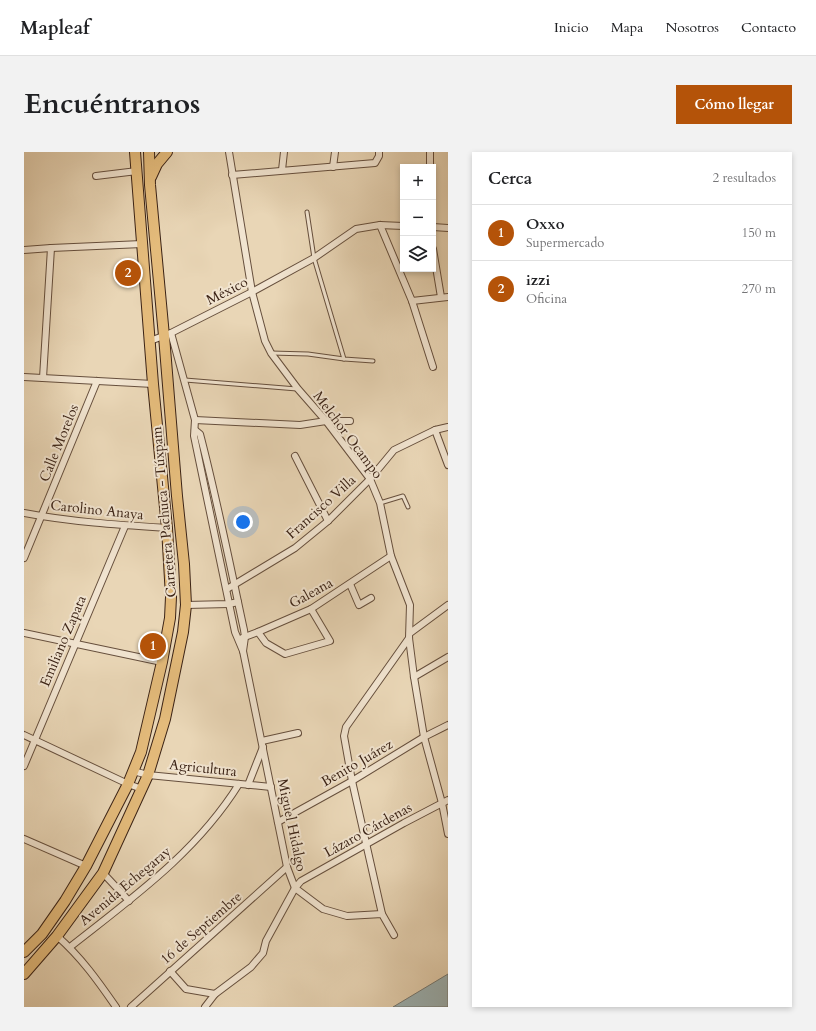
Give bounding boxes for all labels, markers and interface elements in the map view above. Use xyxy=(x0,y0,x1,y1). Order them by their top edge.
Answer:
text: Mapleaf xyxy=(20,15,90,41)
text: Inicio xyxy=(554,18,589,37)
text: Mapa xyxy=(611,18,643,37)
text: Nosotros xyxy=(665,18,719,37)
text: Contacto xyxy=(741,18,796,37)
text: Encuéntranos xyxy=(24,85,200,123)
button: Cómo llegar xyxy=(676,85,792,124)
map controls xyxy=(400,164,436,272)
button: + xyxy=(400,164,436,200)
text: Cerca xyxy=(488,167,532,190)
text: 2 resultados xyxy=(712,169,776,187)
button: − xyxy=(400,200,436,236)
text: Oxxo xyxy=(526,214,564,234)
text: 1 xyxy=(498,224,504,242)
text: 150 m xyxy=(742,224,776,242)
text: Supermercado xyxy=(526,234,604,252)
button: layers xyxy=(400,236,436,272)
pin: 2 xyxy=(115,258,141,288)
text: izzi xyxy=(526,270,550,290)
street label: México xyxy=(203,272,251,310)
text: 2 xyxy=(498,280,504,298)
text: 270 m xyxy=(742,280,776,298)
text: Oficina xyxy=(526,290,567,308)
street label: Melchor Ocampo xyxy=(309,387,387,483)
street label: Calle Morelos xyxy=(35,401,83,485)
street label: Carretera Pachuca - Túxpam xyxy=(147,426,181,598)
street label: Francisco Villa xyxy=(282,471,360,543)
street label: Carolino Anaya xyxy=(49,496,145,524)
your location xyxy=(233,512,253,532)
street label: Galeana xyxy=(286,573,336,613)
street label: Emiliano Zapata xyxy=(35,593,91,689)
pin: 1 xyxy=(140,631,166,661)
street label: Benito Juárez xyxy=(318,734,397,791)
street label: Agricultura xyxy=(168,755,238,781)
street label: Miguel Hidalgo xyxy=(273,777,311,874)
street label: Lázaro Cárdenas xyxy=(321,798,416,862)
street label: Avenida Echegaray xyxy=(75,842,175,930)
street label: 16 de Septiembre xyxy=(156,887,246,969)

